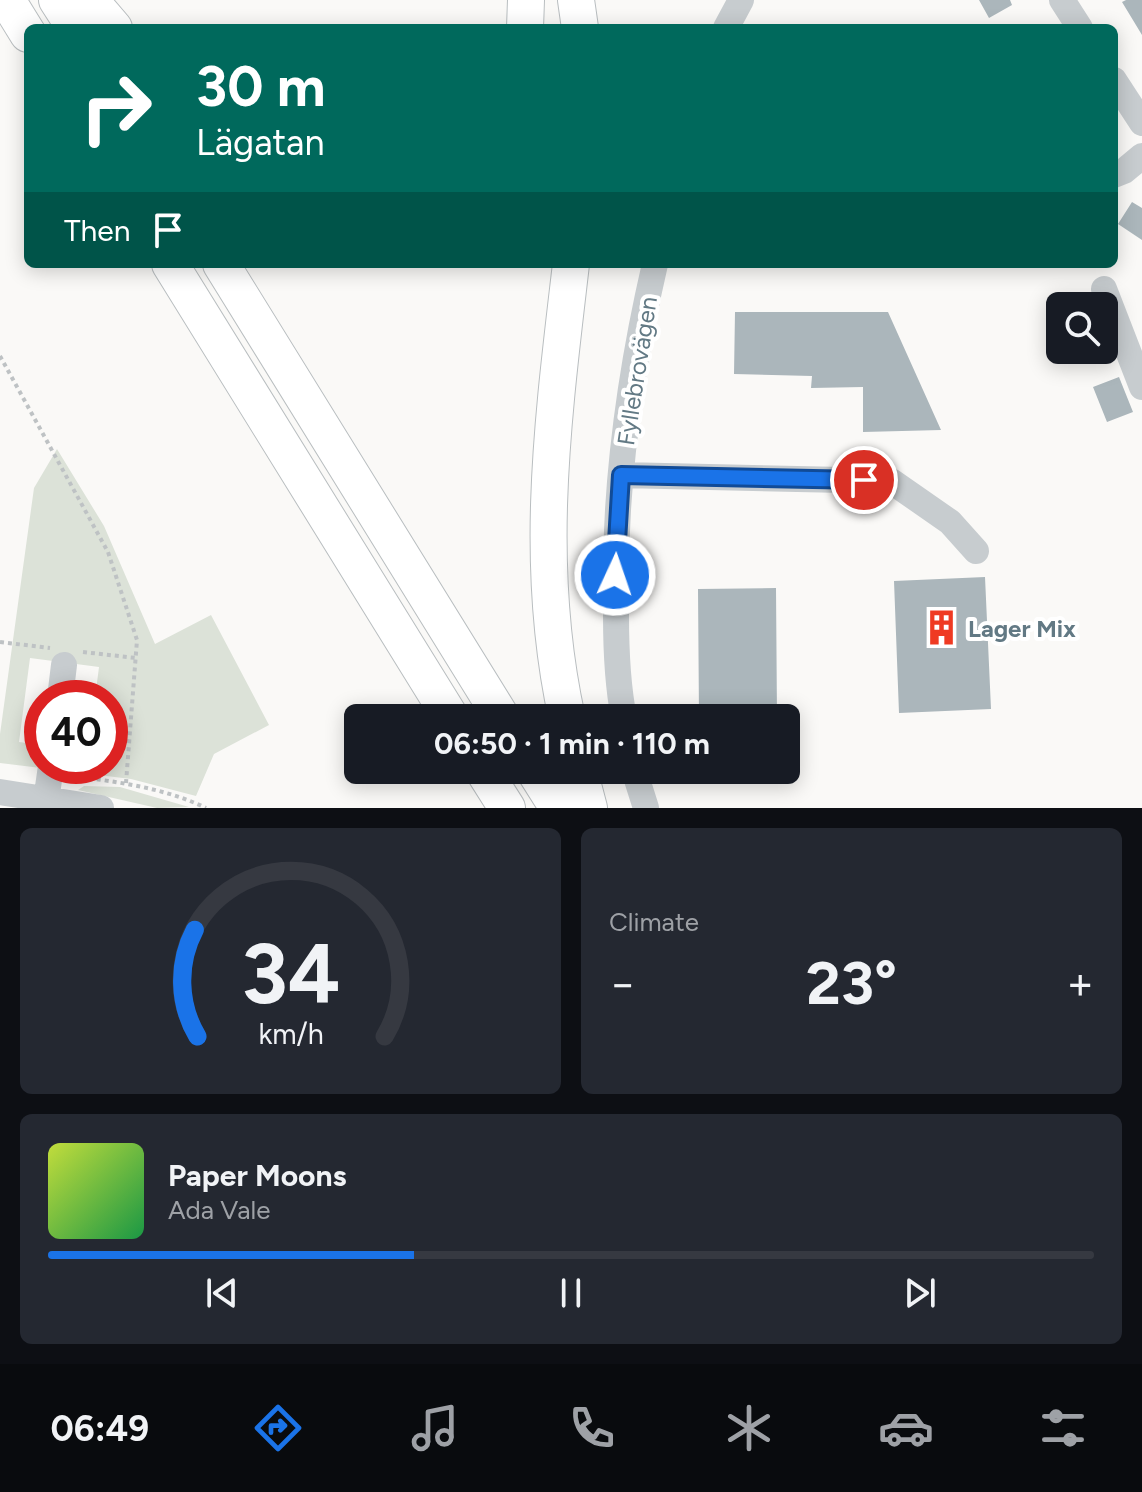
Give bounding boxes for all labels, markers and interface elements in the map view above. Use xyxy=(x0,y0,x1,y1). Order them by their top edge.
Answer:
text: 30 m xyxy=(196,53,326,120)
icon: right xyxy=(64,56,168,160)
text: Lägatan xyxy=(196,121,325,164)
icon: arrive xyxy=(146,208,190,252)
text: Then xyxy=(64,212,130,249)
map controls xyxy=(1046,292,1118,364)
button: search xyxy=(1046,292,1118,364)
street label: Fyllebrovägen xyxy=(611,294,663,448)
pin xyxy=(830,446,898,514)
icon: arrive xyxy=(842,458,886,502)
position arrow xyxy=(573,533,657,617)
building icon: Lager Mix xyxy=(923,609,961,647)
place label: Lager Mix xyxy=(968,614,1076,643)
speed limit sign: 40 xyxy=(24,680,128,784)
text: 06:50 · 1 min · 110 m xyxy=(434,725,710,762)
text: Climate xyxy=(609,906,699,938)
text: 34 xyxy=(241,924,340,1024)
text: 23° xyxy=(806,947,897,1019)
text: − xyxy=(609,957,636,1010)
text: + xyxy=(1067,957,1094,1010)
text: km/h xyxy=(258,1017,323,1051)
text: Paper Moons xyxy=(168,1157,347,1194)
text: Ada Vale xyxy=(168,1194,271,1226)
icon: previous xyxy=(200,1271,244,1315)
icon: pause xyxy=(549,1271,593,1315)
icon: next xyxy=(898,1271,942,1315)
icon: directions xyxy=(250,1400,306,1456)
icon: music xyxy=(407,1400,463,1456)
icon: phone xyxy=(564,1400,620,1456)
icon: climate xyxy=(721,1400,777,1456)
icon: car xyxy=(878,1400,934,1456)
icon: filters xyxy=(1035,1400,1091,1456)
text: 06:49 xyxy=(51,1407,149,1450)

